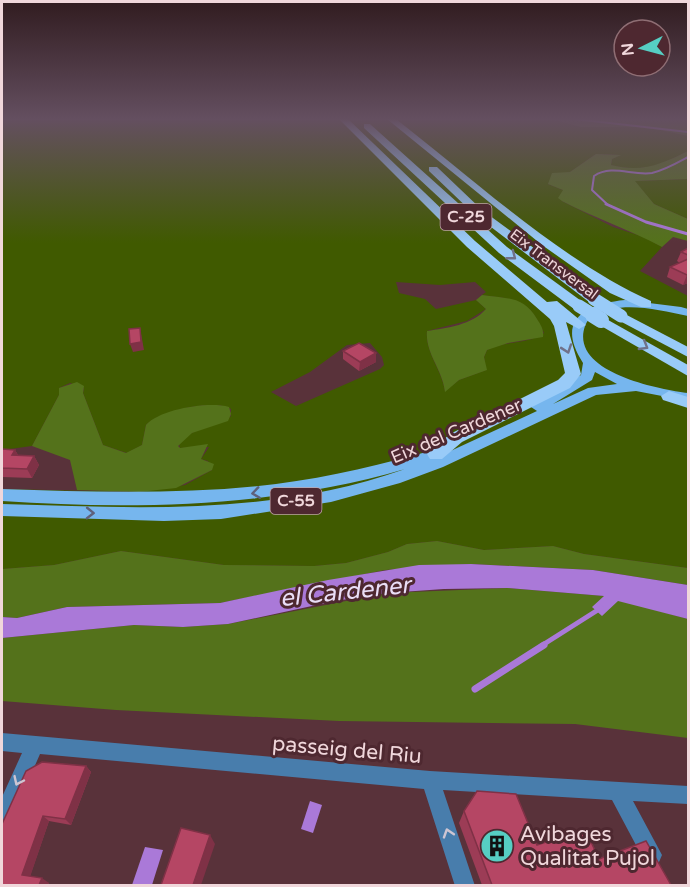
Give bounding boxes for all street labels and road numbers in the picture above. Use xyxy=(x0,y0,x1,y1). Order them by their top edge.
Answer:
road number: C-25 xyxy=(440,204,492,230)
street label: Eix Transversal xyxy=(506,225,602,303)
street label: Eix del Cardener xyxy=(387,393,525,468)
road number: C-55 xyxy=(270,488,322,514)
street label: passeig del Riu xyxy=(271,731,423,769)

